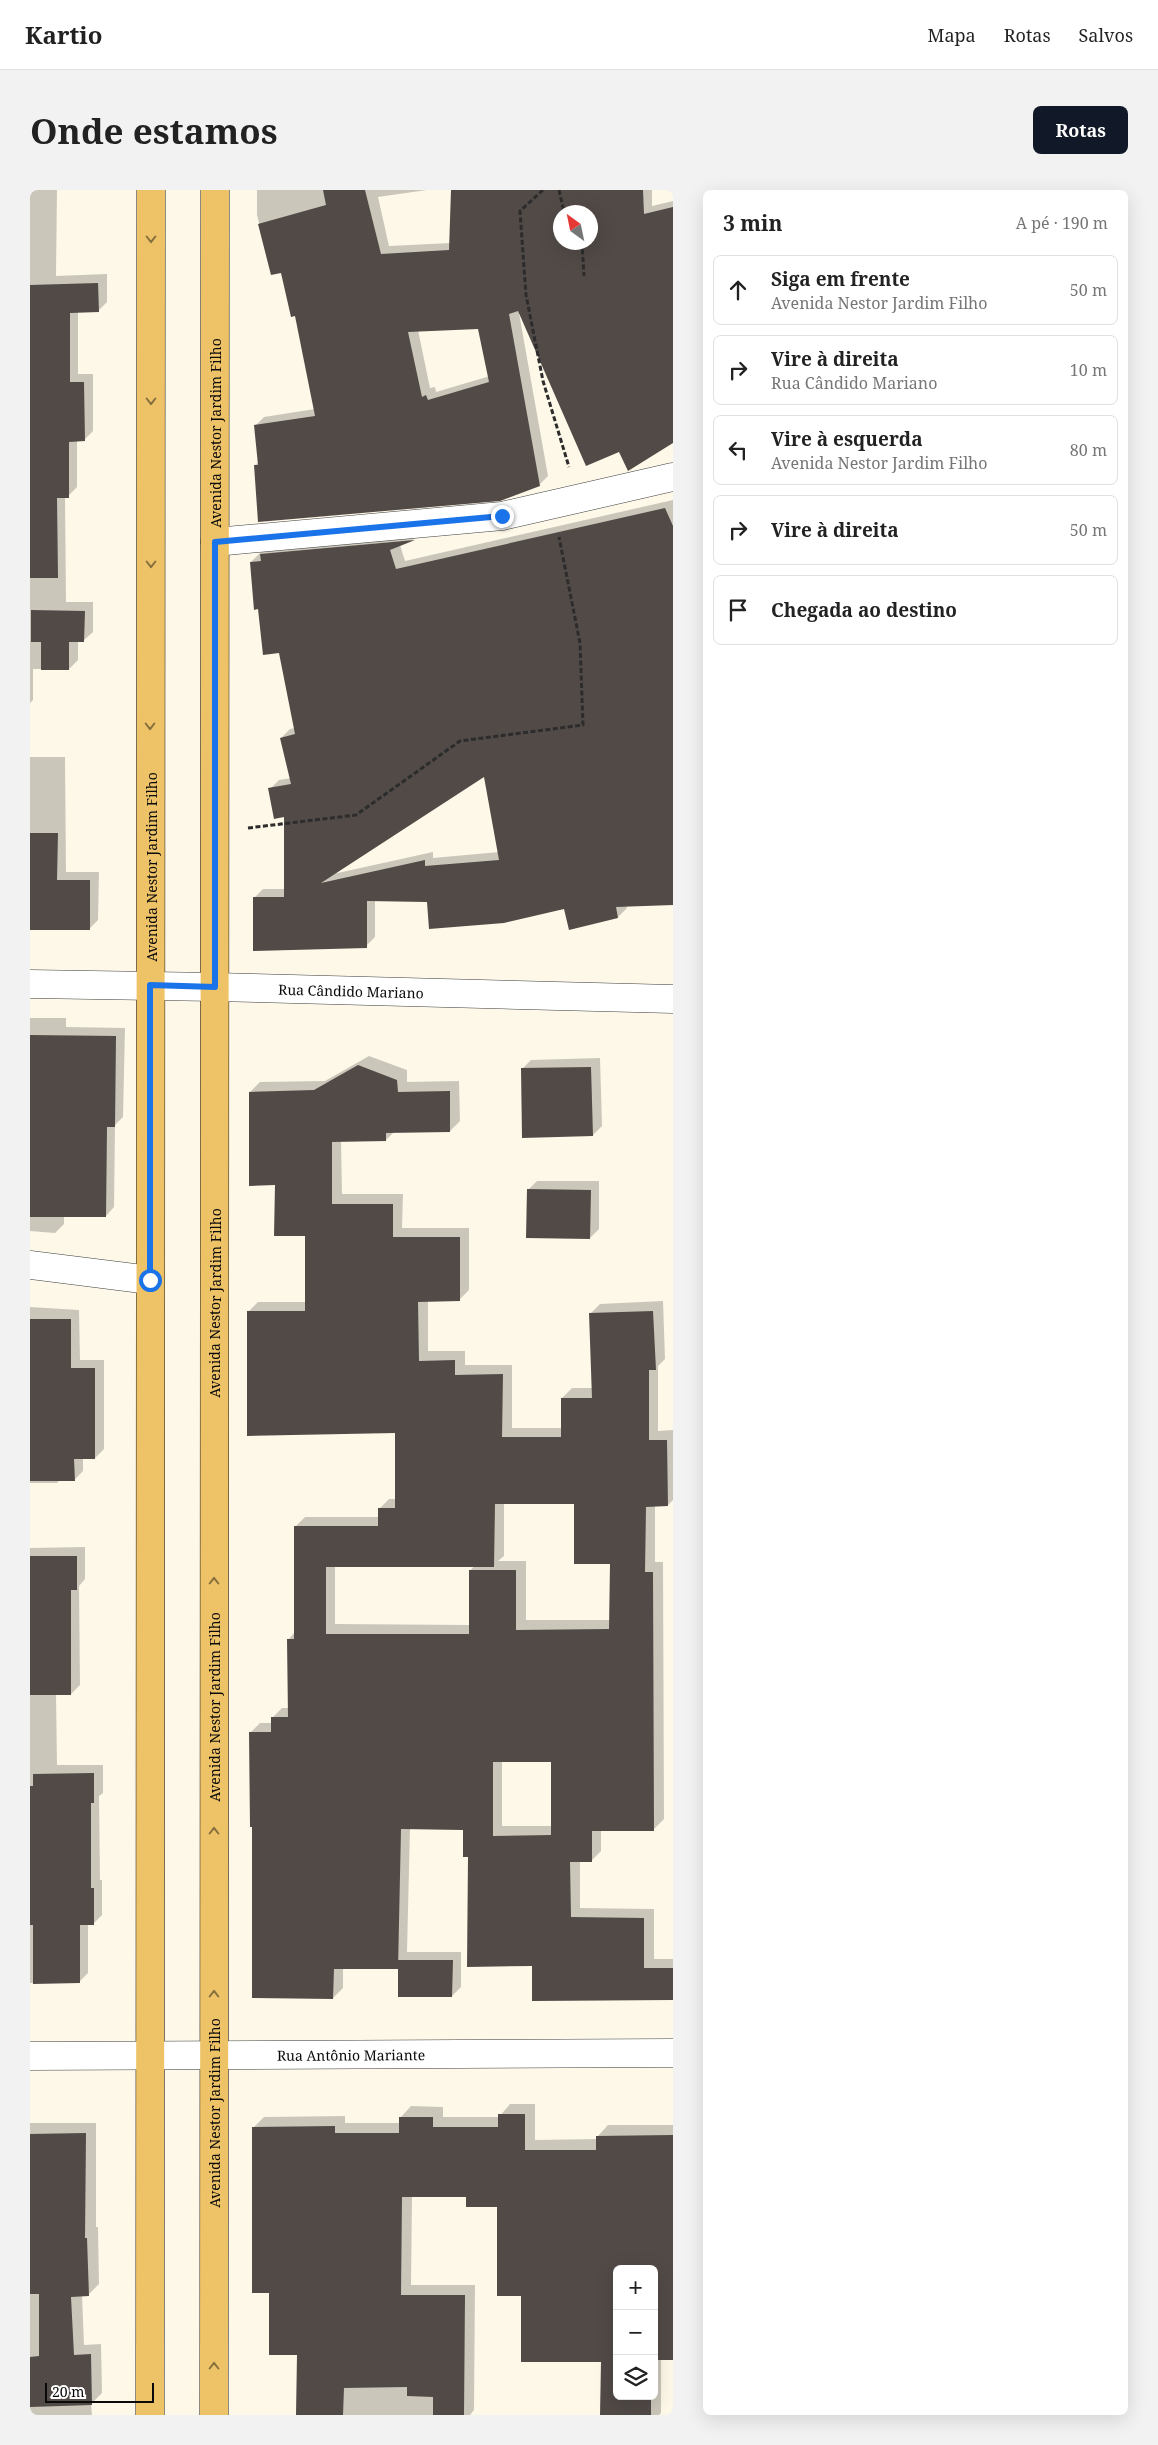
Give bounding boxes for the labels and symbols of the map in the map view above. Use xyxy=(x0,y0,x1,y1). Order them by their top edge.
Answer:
north arrow xyxy=(553,205,598,250)
one-way arrow xyxy=(146,235,156,243)
street label: Avenida Nestor Jardim Filho xyxy=(205,338,224,528)
one-way arrow xyxy=(146,398,156,405)
route end xyxy=(491,505,514,528)
one-way arrow xyxy=(145,560,156,568)
one-way arrow xyxy=(145,722,155,730)
street label: Avenida Nestor Jardim Filho xyxy=(141,772,160,962)
street label: Rua Cândido Mariano xyxy=(278,979,424,1002)
street label: Avenida Nestor Jardim Filho xyxy=(205,1208,224,1398)
route start xyxy=(139,1269,162,1292)
one-way arrow xyxy=(209,1577,219,1585)
street label: Avenida Nestor Jardim Filho xyxy=(205,1612,224,1802)
one-way arrow xyxy=(209,1827,219,1835)
one-way arrow xyxy=(209,1990,219,1998)
street label: Avenida Nestor Jardim Filho xyxy=(205,2018,224,2208)
street label: Rua Antônio Mariante xyxy=(277,2045,425,2064)
one-way arrow xyxy=(209,2362,219,2370)
scale bar xyxy=(45,2380,154,2403)

